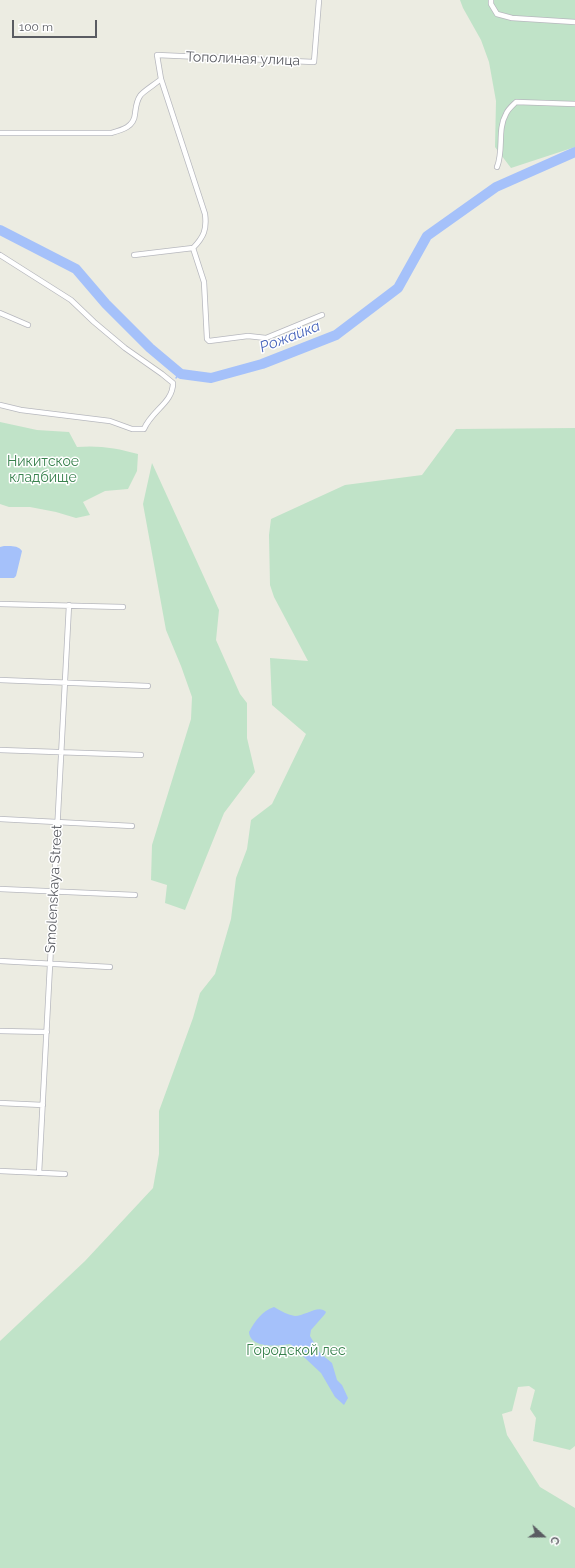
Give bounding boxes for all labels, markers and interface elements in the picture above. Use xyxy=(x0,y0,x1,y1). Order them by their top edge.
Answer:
scale bar xyxy=(14,12,99,38)
text: 100 m xyxy=(19,20,53,34)
street label: Тополиная улица xyxy=(186,49,300,69)
water label: Рожайка xyxy=(257,317,323,357)
park label: Никитское кладбище xyxy=(7,454,79,486)
street label: Smolenskaya Street xyxy=(42,824,66,954)
park label: Городской лес xyxy=(246,1343,346,1359)
north arrow xyxy=(523,1516,563,1556)
text: С xyxy=(547,1535,562,1546)

